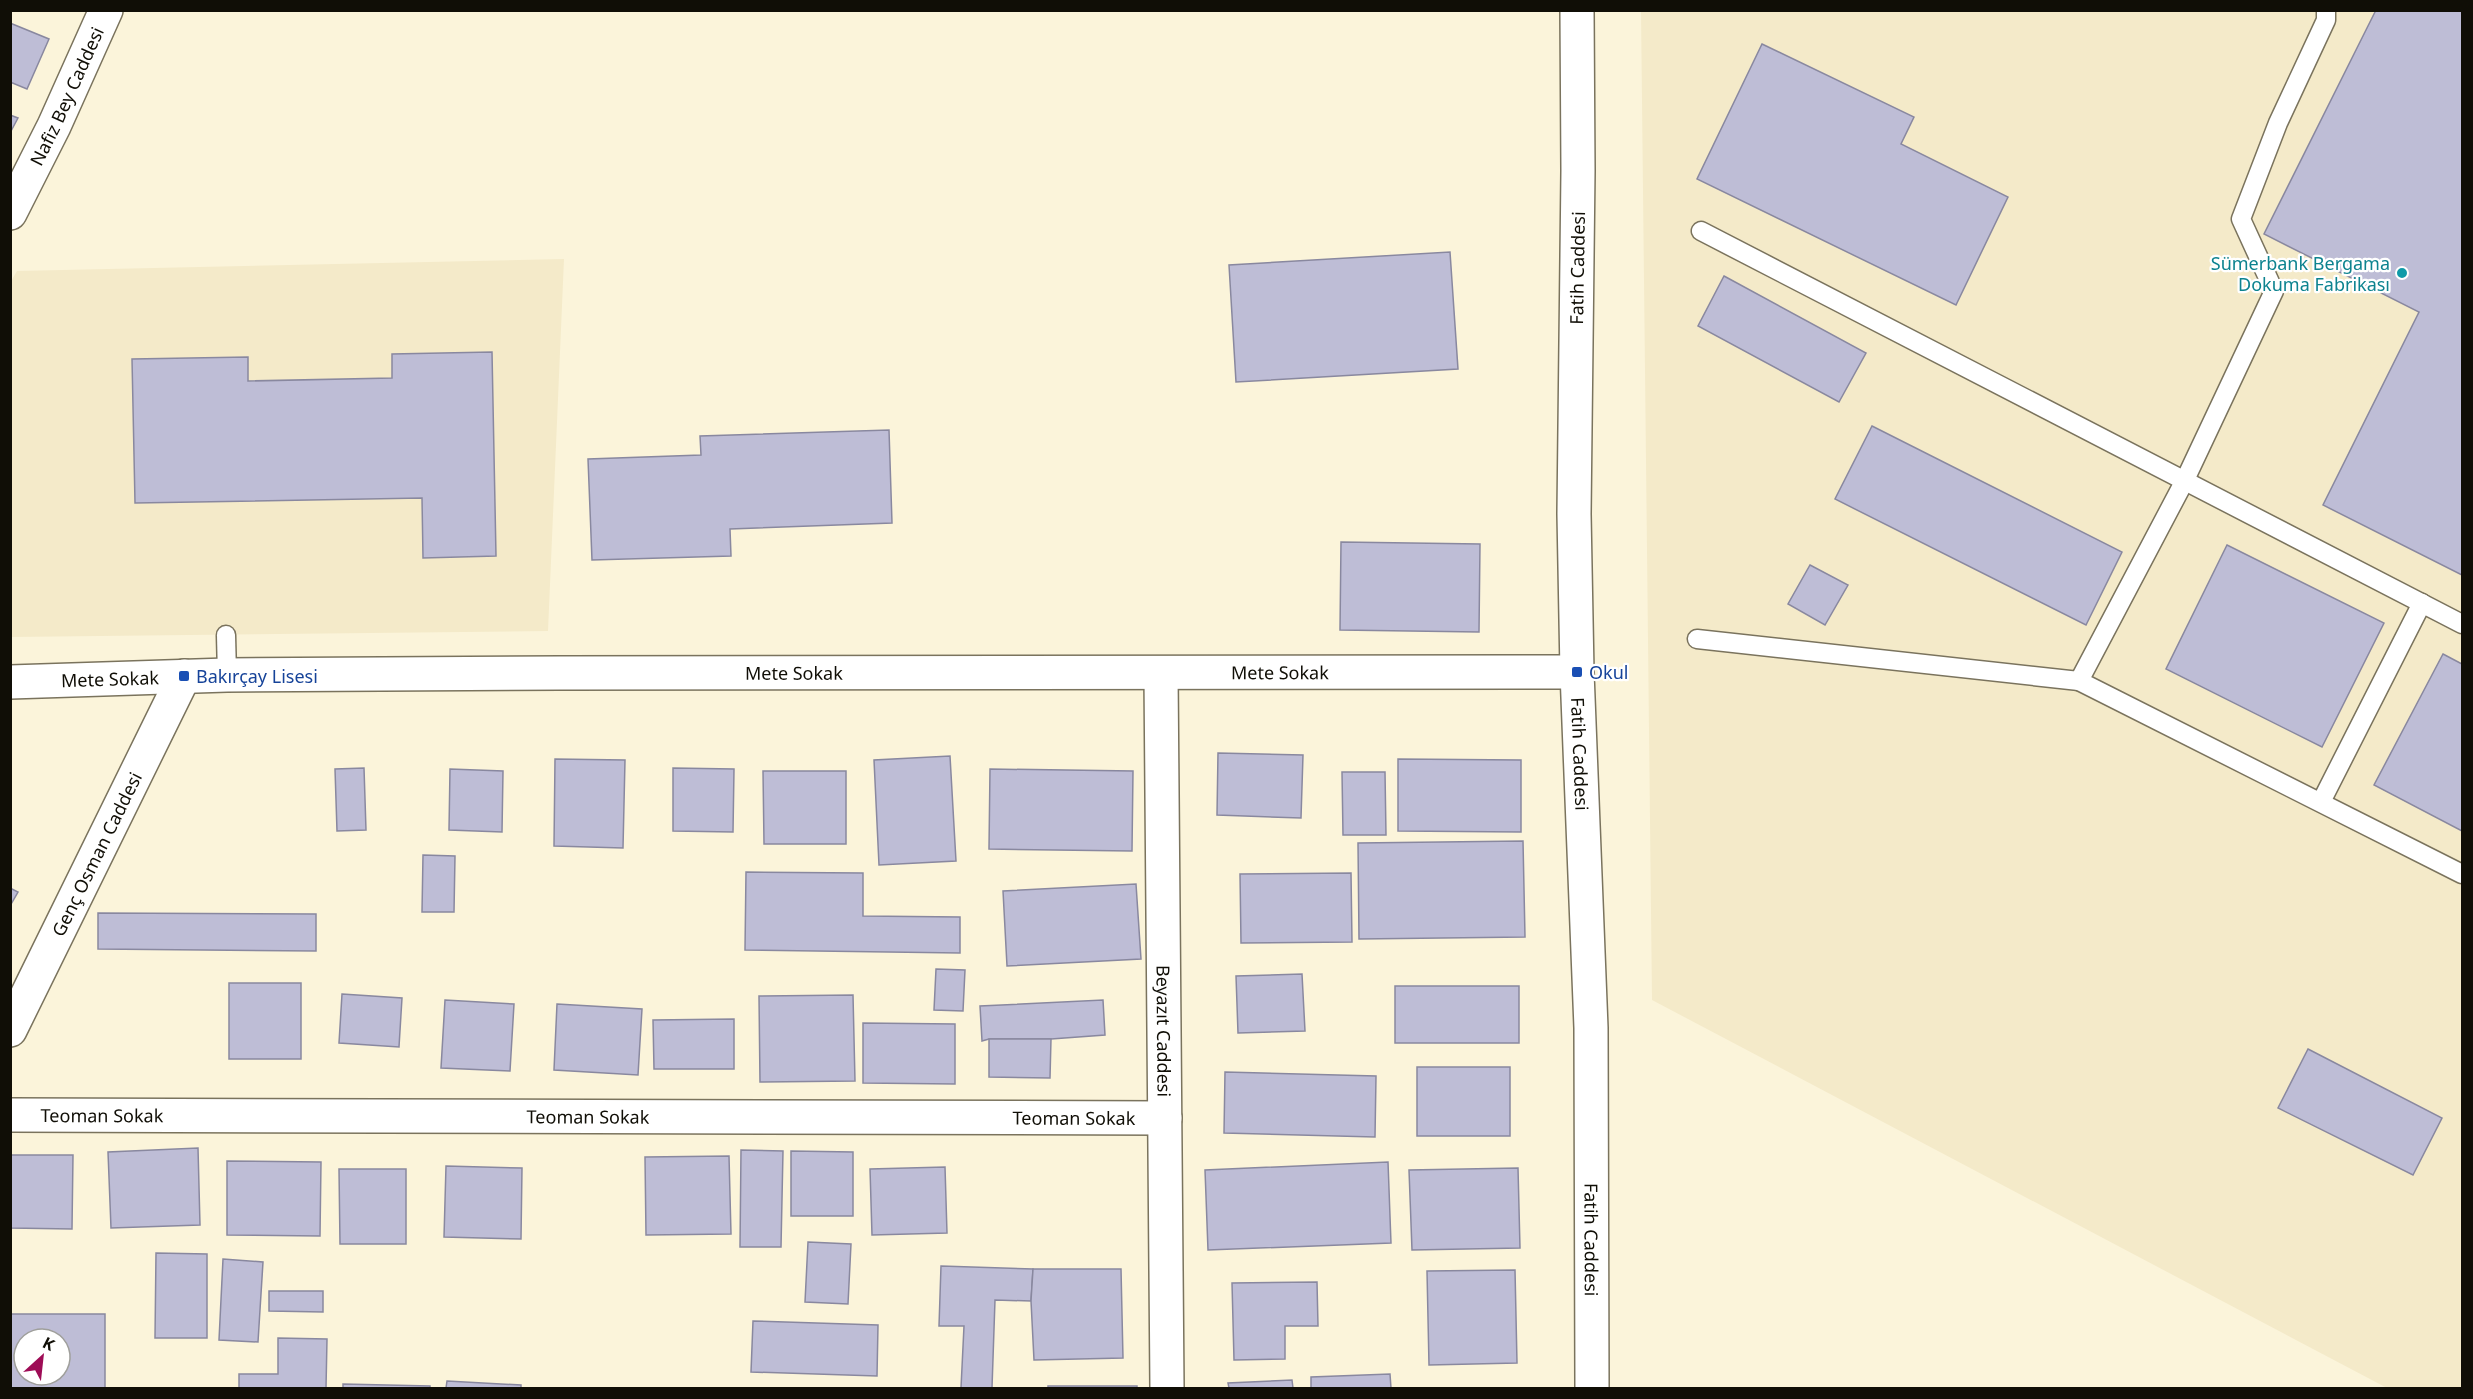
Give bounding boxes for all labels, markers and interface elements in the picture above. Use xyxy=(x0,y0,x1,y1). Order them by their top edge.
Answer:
street label: Nafiz Bey Caddesi xyxy=(24,23,109,169)
street label: Fatih Caddesi xyxy=(1564,211,1590,325)
place label: Sümerbank Bergama Dokuma Fabrikası xyxy=(2211,251,2390,296)
marker: Sümerbank Bergama Dokuma Fabrikası xyxy=(2395,266,2409,280)
street label: Mete Sokak xyxy=(1231,660,1329,684)
place label: Okul xyxy=(1589,660,1628,684)
street label: Mete Sokak xyxy=(745,661,843,685)
place label: Bakırçay Lisesi xyxy=(196,664,318,688)
street label: Mete Sokak xyxy=(61,665,160,692)
marker: Okul xyxy=(1570,665,1584,679)
marker: Bakırçay Lisesi xyxy=(177,669,191,683)
street label: Fatih Caddesi xyxy=(1566,697,1594,811)
street label: Genç Osman Caddesi xyxy=(46,768,147,940)
street label: Beyazıt Caddesi xyxy=(1151,965,1177,1097)
street label: Teoman Sokak xyxy=(41,1103,164,1127)
street label: Teoman Sokak xyxy=(527,1104,650,1129)
street label: Teoman Sokak xyxy=(1013,1106,1136,1130)
street label: Fatih Caddesi xyxy=(1579,1183,1604,1296)
north arrow xyxy=(12,1327,72,1387)
text: K xyxy=(39,1331,59,1356)

